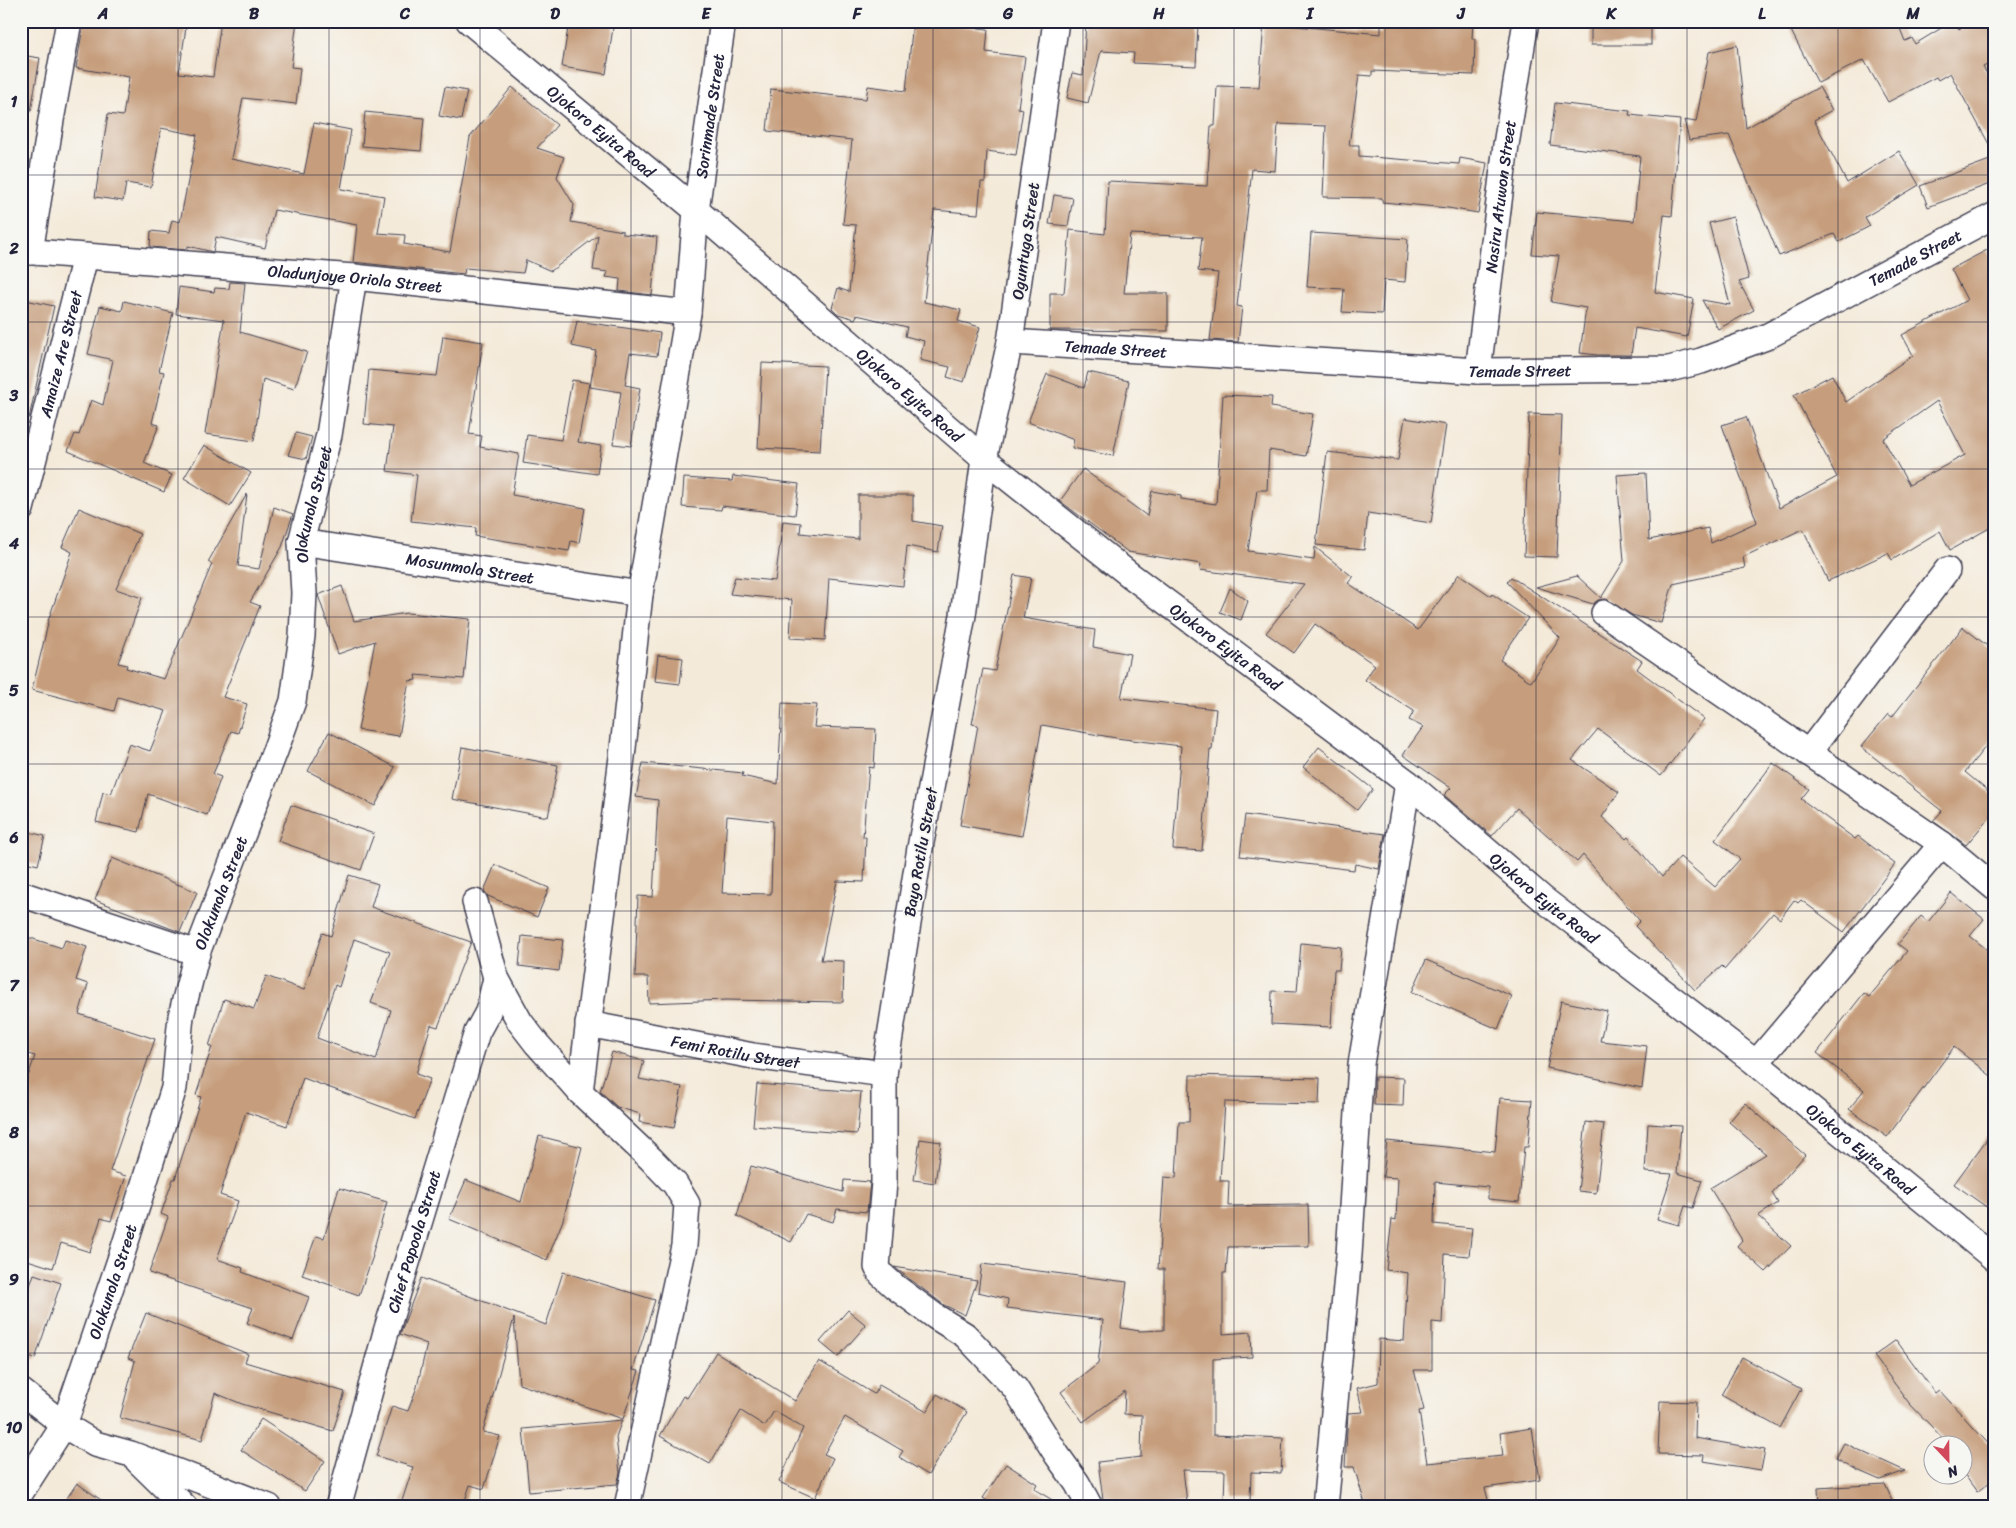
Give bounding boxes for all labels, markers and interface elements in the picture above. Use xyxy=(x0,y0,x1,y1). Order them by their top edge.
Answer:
text: A xyxy=(97,0,108,28)
text: B xyxy=(249,0,260,28)
text: C xyxy=(399,0,411,28)
text: D xyxy=(550,0,560,28)
text: E xyxy=(702,0,712,28)
text: F xyxy=(852,0,863,28)
text: G xyxy=(1002,0,1014,28)
text: H xyxy=(1152,0,1165,28)
text: I xyxy=(1306,0,1315,28)
text: J xyxy=(1456,0,1466,28)
text: K xyxy=(1605,0,1617,28)
text: L xyxy=(1758,0,1766,28)
text: M xyxy=(1905,0,1920,28)
street label: Sorinmade Street xyxy=(687,52,733,180)
street label: Ojokoro Eyita Road xyxy=(540,77,663,186)
text: 1 xyxy=(11,87,18,116)
street label: Nasiru Atuwon Street xyxy=(1476,118,1525,275)
street label: Oguntuga Street xyxy=(1003,181,1048,302)
street label: Temade Street xyxy=(1863,221,1967,295)
text: 2 xyxy=(8,234,19,263)
street label: Oladunjoye Oriola Street xyxy=(266,256,444,301)
street label: Amaize Are Street xyxy=(31,287,91,422)
street label: Temade Street xyxy=(1064,331,1168,367)
street label: Ojokoro Eyita Road xyxy=(849,340,971,451)
street label: Temade Street xyxy=(1468,356,1572,386)
text: 3 xyxy=(9,381,19,410)
street label: Olokunola Street xyxy=(287,443,341,564)
text: 4 xyxy=(8,529,19,558)
street label: Mosunmola Street xyxy=(404,544,536,593)
street label: Ojokoro Eyita Road xyxy=(1163,595,1289,700)
text: 5 xyxy=(9,676,19,705)
street label: Bayo Rotilu Street xyxy=(895,785,946,919)
text: 6 xyxy=(8,823,19,852)
street label: Olokunola Street xyxy=(186,832,256,954)
street label: Ojokoro Eyita Road xyxy=(1483,845,1606,953)
text: 7 xyxy=(9,971,20,1000)
street label: Femi Rotilu Street xyxy=(668,1026,802,1077)
street label: Ojokoro Eyita Road xyxy=(1799,1096,1923,1204)
text: 8 xyxy=(8,1118,19,1147)
street label: Chief Popoola Straat xyxy=(379,1167,449,1317)
street label: Olokunola Street xyxy=(80,1220,146,1343)
text: 9 xyxy=(9,1265,19,1294)
text: 10 xyxy=(6,1413,22,1442)
north arrow xyxy=(1924,1436,1974,1486)
text: N xyxy=(1943,1458,1963,1485)

